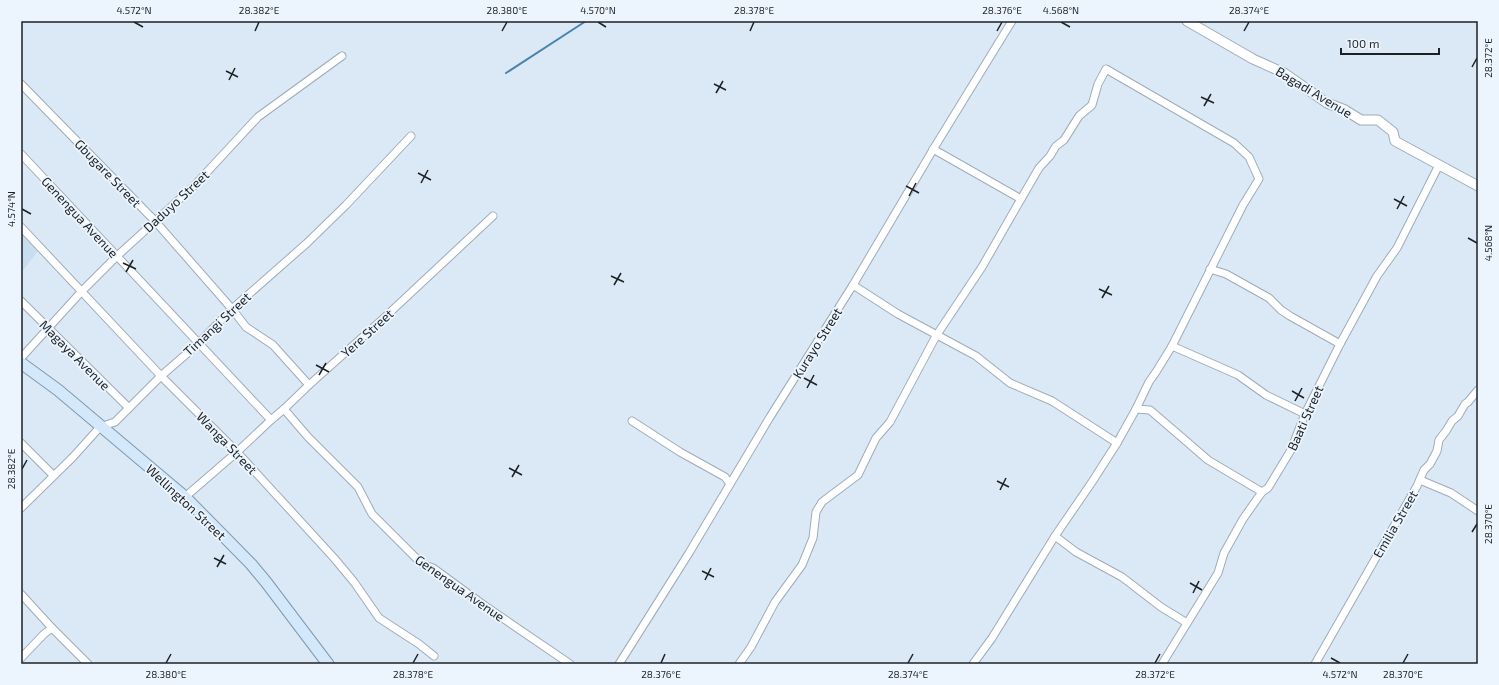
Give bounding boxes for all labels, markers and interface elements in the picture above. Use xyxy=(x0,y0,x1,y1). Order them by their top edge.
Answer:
text: 4.572°N xyxy=(116,4,152,16)
text: 28.382°E xyxy=(239,4,280,16)
text: 28.380°E xyxy=(487,4,528,16)
text: 4.570°N xyxy=(580,4,616,16)
text: 28.378°E xyxy=(734,4,774,16)
text: 28.376°E xyxy=(982,4,1022,16)
text: 4.568°N xyxy=(1043,4,1079,16)
text: 28.374°E xyxy=(1229,4,1269,16)
scale bar xyxy=(1341,30,1439,56)
text: 100 m xyxy=(1347,36,1379,50)
text: 28.372°E xyxy=(1482,38,1494,78)
street label: Bagadi Avenue xyxy=(1273,63,1355,121)
street label: Gbugare Street xyxy=(72,136,144,210)
street label: Daduyo Street xyxy=(140,167,212,235)
street label: Genengua Avenue xyxy=(38,173,122,261)
text: 4.574°N xyxy=(5,191,17,227)
text: 4.568°N xyxy=(1482,225,1494,261)
street label: Timangi Street xyxy=(180,289,254,359)
street label: Yere Street xyxy=(338,305,396,361)
street label: Kurayo Street xyxy=(789,305,845,381)
street label: Magaya Avenue xyxy=(36,316,114,394)
street label: Baati Street xyxy=(1284,383,1326,453)
street label: Wanga Street xyxy=(193,409,261,477)
text: 28.382°E xyxy=(5,448,17,489)
street label: Wellington Street xyxy=(143,461,229,543)
street label: Emilia Street xyxy=(1369,487,1421,561)
text: 28.370°E xyxy=(1482,504,1494,544)
street label: Genengua Avenue xyxy=(412,551,508,625)
text: 28.380°E xyxy=(146,668,187,680)
text: 28.378°E xyxy=(393,668,433,680)
text: 28.376°E xyxy=(641,668,681,680)
text: 28.374°E xyxy=(888,668,928,680)
text: 28.372°E xyxy=(1135,668,1175,680)
text: 4.572°N xyxy=(1322,668,1358,680)
text: 28.370°E xyxy=(1383,668,1423,680)

